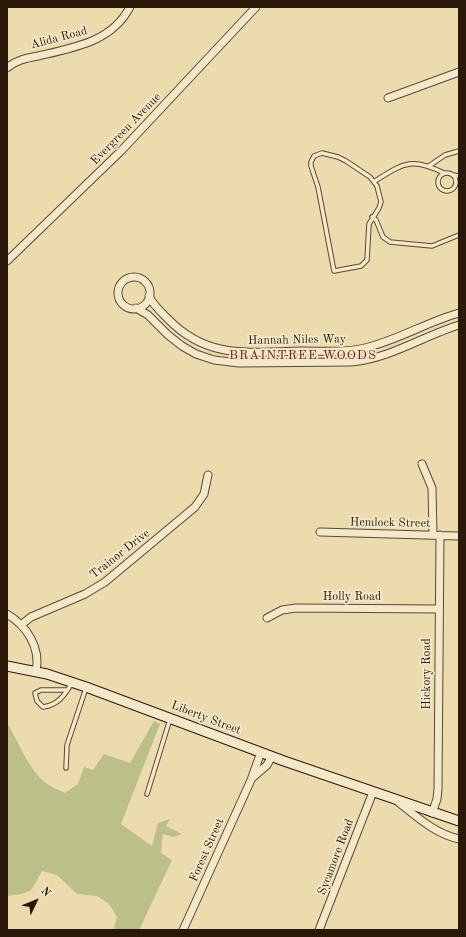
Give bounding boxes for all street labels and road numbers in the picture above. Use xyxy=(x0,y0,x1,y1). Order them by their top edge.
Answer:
street label: Alida Road xyxy=(29,24,89,52)
street label: Evergreen Avenue xyxy=(88,90,164,168)
street label: Hannah Niles Way xyxy=(248,332,346,348)
street label: Hemlock Street xyxy=(350,515,430,531)
street label: Trainor Drive xyxy=(87,526,153,582)
street label: Holly Road xyxy=(323,590,381,604)
street label: Hickory Road xyxy=(420,638,434,710)
street label: Liberty Street xyxy=(169,698,243,738)
street label: Forest Street xyxy=(187,816,227,884)
street label: Sycamore Road xyxy=(315,817,357,897)

